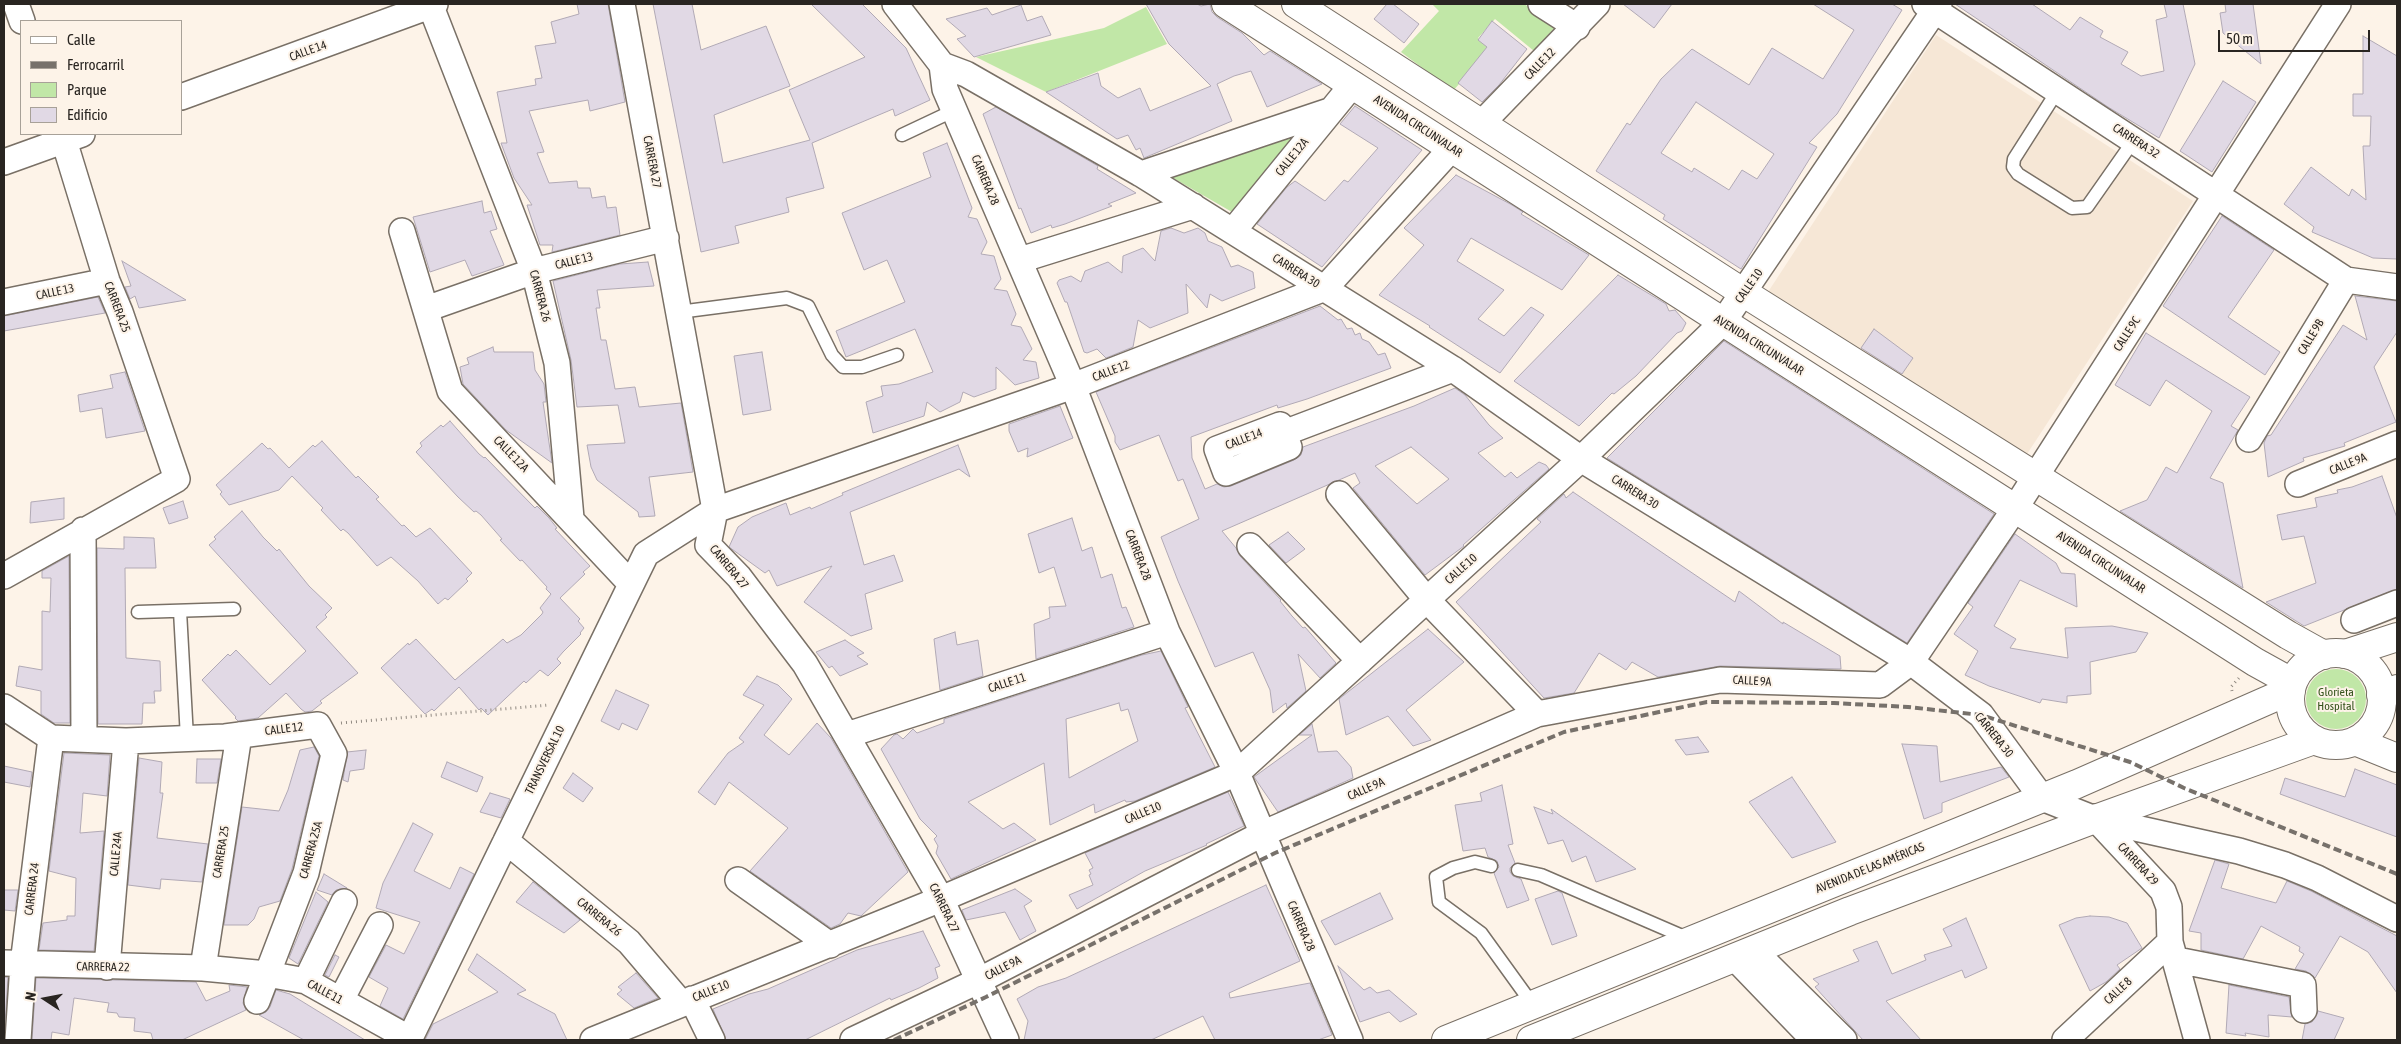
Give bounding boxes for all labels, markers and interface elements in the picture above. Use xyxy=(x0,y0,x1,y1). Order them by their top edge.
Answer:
legend xyxy=(20,20,182,135)
scale bar xyxy=(2221,20,2374,52)
text: 50 m xyxy=(2226,30,2253,47)
text: Calle xyxy=(67,31,95,48)
street label: CALLE 14 xyxy=(287,38,329,64)
street label: CALLE 12 xyxy=(1521,45,1559,83)
text: Ferrocarril xyxy=(67,56,124,73)
text: Parque xyxy=(67,81,107,98)
street label: AVENIDA CIRCUNVALAR xyxy=(1371,92,1465,160)
text: Edificio xyxy=(67,106,108,123)
street label: CARRERA 32 xyxy=(2110,120,2162,162)
street label: CARRERA 27 xyxy=(640,135,664,189)
street label: CALLE 12A xyxy=(1272,135,1312,179)
street label: CARRERA 28 xyxy=(968,153,1002,207)
street label: CALLE 13 xyxy=(554,249,594,273)
street label: CARRERA 30 xyxy=(1270,251,1322,291)
street label: CALLE 10 xyxy=(1732,266,1766,306)
street label: CARRERA 26 xyxy=(526,268,554,324)
street label: CARRERA 25 xyxy=(101,280,133,334)
street label: CALLE 13 xyxy=(35,281,75,303)
street label: AVENIDA CIRCUNVALAR xyxy=(1712,312,1806,378)
street label: CALLE 9C xyxy=(2111,314,2143,354)
street label: CALLE 9B xyxy=(2295,317,2327,357)
street label: CALLE 12 xyxy=(1090,357,1132,385)
street label: CALLE 14 xyxy=(1223,425,1265,453)
street label: CALLE 12A xyxy=(490,433,532,475)
street label: CALLE 9A xyxy=(2327,450,2369,478)
street label: CARRERA 30 xyxy=(1609,472,1661,512)
street label: CARRERA 28 xyxy=(1122,528,1154,582)
street label: AVENIDA CIRCUNVALAR xyxy=(2054,528,2148,596)
street label: CARRERA 27 xyxy=(706,542,752,592)
street label: CALLE 10 xyxy=(1442,551,1480,587)
street label: CALLE 11 xyxy=(986,670,1028,696)
street label: CALLE 9A xyxy=(1732,673,1772,689)
park label: Glorieta Hospital xyxy=(2317,685,2355,713)
street label: CARRERA 30 xyxy=(1972,710,2016,760)
street label: CALLE 12 xyxy=(264,720,304,738)
street label: TRANSVERSAL 10 xyxy=(522,723,568,797)
street label: CALLE 9A xyxy=(1345,775,1387,803)
street label: CALLE 10 xyxy=(1122,799,1164,827)
street label: CARRERA 25A xyxy=(296,820,326,880)
street label: CARRERA 25 xyxy=(210,825,232,879)
street label: CALLE 24A xyxy=(107,831,125,877)
street label: AVENIDA DE LAS AMÉRICAS xyxy=(1813,840,1927,896)
street label: CARRERA 29 xyxy=(2115,840,2161,888)
street label: CARRERA 24 xyxy=(22,862,42,916)
street label: CARRERA 27 xyxy=(926,881,962,935)
street label: CARRERA 26 xyxy=(574,895,624,939)
street label: CARRERA 28 xyxy=(1284,899,1318,953)
street label: CALLE 9A xyxy=(982,953,1024,983)
street label: CARRERA 22 xyxy=(76,959,130,975)
north arrow xyxy=(20,974,70,1024)
street label: CALLE 8 xyxy=(2101,974,2135,1008)
street label: CALLE 11 xyxy=(305,977,345,1007)
street label: CALLE 10 xyxy=(690,977,732,1005)
text: N xyxy=(22,991,39,1002)

